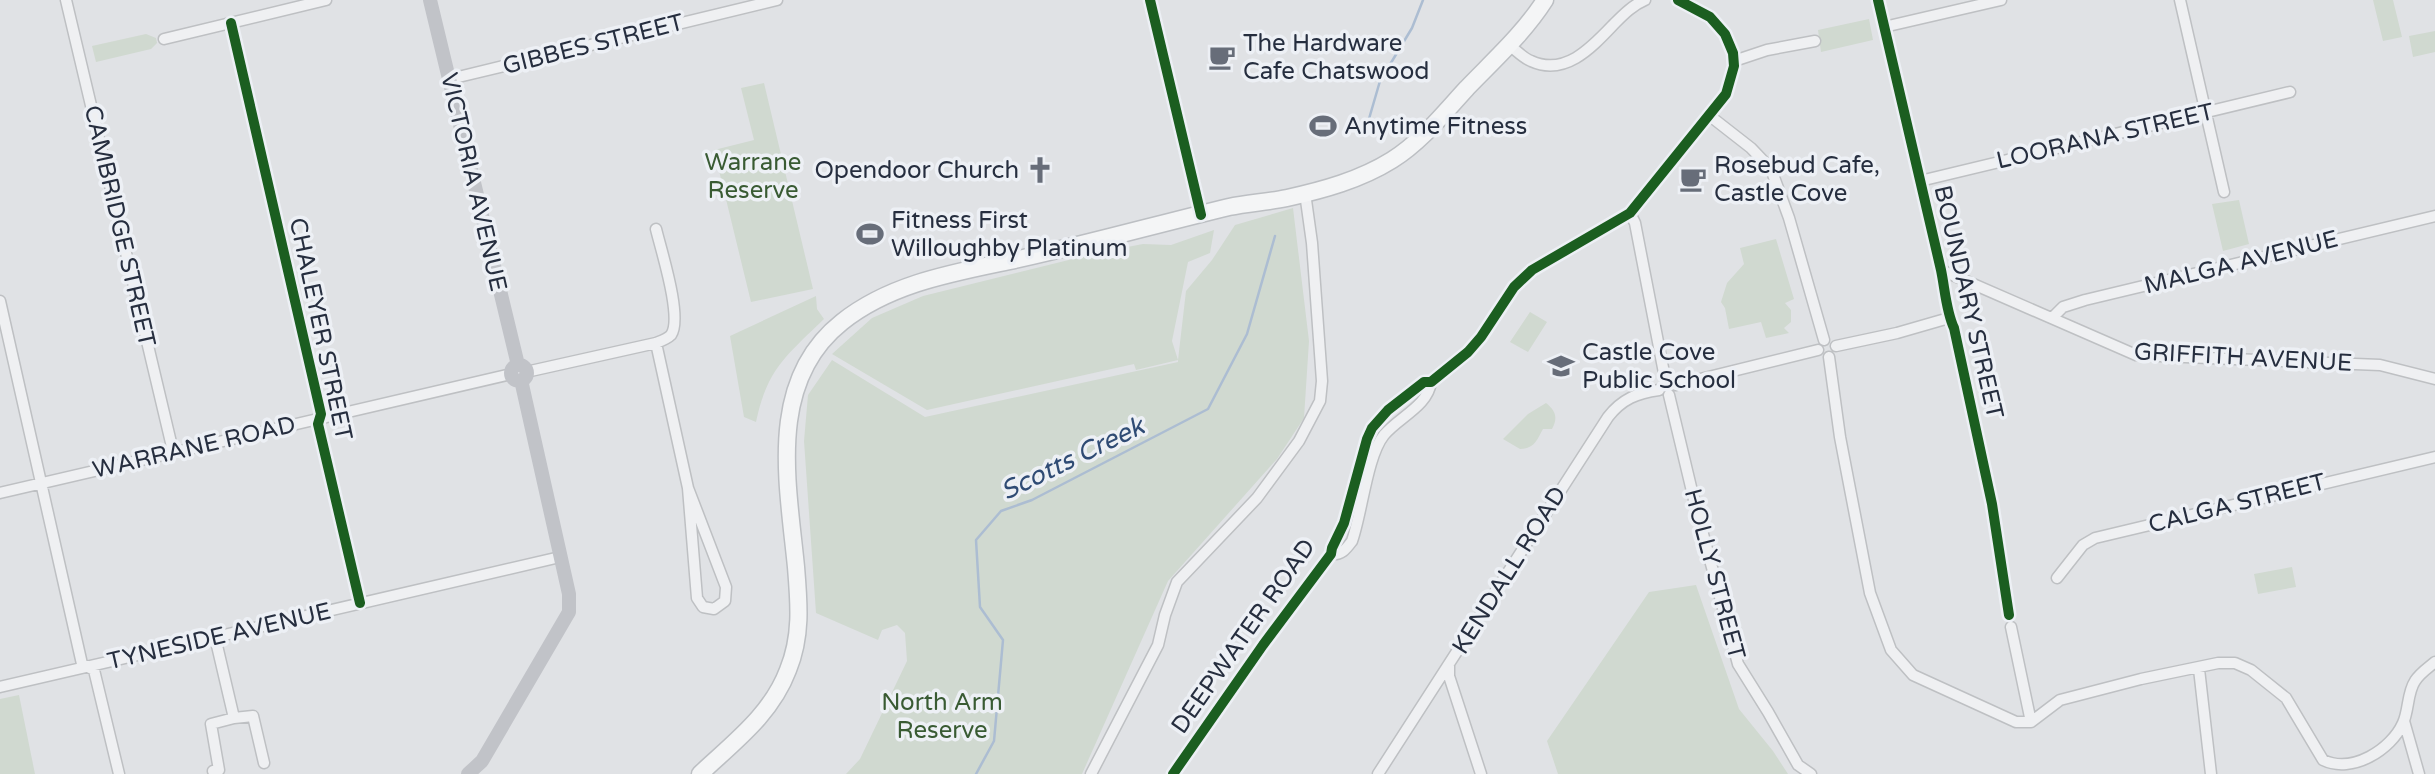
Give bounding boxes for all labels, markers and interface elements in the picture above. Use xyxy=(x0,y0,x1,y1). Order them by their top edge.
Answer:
street label: GIBBES STREET xyxy=(500,8,687,81)
place label: The Hardware Cafe Chatswood xyxy=(1243,29,1429,86)
cafe icon: The Hardware Cafe Chatswood xyxy=(1207,42,1237,72)
street label: VICTORIA AVENUE xyxy=(434,70,513,294)
street label: LOORANA STREET xyxy=(1994,97,2217,176)
street label: CAMBRIDGE STREET xyxy=(78,103,161,350)
sports icon: Anytime Fitness xyxy=(1308,111,1338,141)
place label: Anytime Fitness xyxy=(1344,112,1527,141)
park label: Warrane Reserve xyxy=(705,148,801,205)
place label: Rosebud Cafe, Castle Cove xyxy=(1714,151,1880,208)
church icon: Opendoor Church xyxy=(1025,155,1055,185)
place label: Opendoor Church xyxy=(815,156,1019,185)
cafe icon: Rosebud Cafe, Castle Cove xyxy=(1678,164,1708,194)
street label: BOUNDARY STREET xyxy=(1928,183,2010,422)
place label: Fitness First Willoughby Platinum xyxy=(891,206,1128,263)
street label: CHALEYER STREET xyxy=(283,215,358,443)
sports icon: Fitness First Willoughby Platinum xyxy=(855,219,885,249)
street label: MALGA AVENUE xyxy=(2141,224,2341,301)
street label: GRIFFITH AVENUE xyxy=(2133,337,2353,378)
place label: Castle Cove Public School xyxy=(1582,338,1736,395)
school or university icon: Castle Cove Public School xyxy=(1546,351,1576,381)
street label: WARRANE ROAD xyxy=(90,410,298,485)
water label: Scotts Creek xyxy=(995,410,1151,506)
street label: CALGA STREET xyxy=(2146,467,2329,540)
street label: KENDALL ROAD xyxy=(1446,481,1573,659)
street label: HOLLY STREET xyxy=(1678,486,1751,663)
street label: DEEPWATER ROAD xyxy=(1165,533,1321,739)
street label: TYNESIDE AVENUE xyxy=(105,597,334,676)
park label: North Arm Reserve xyxy=(881,688,1003,745)

